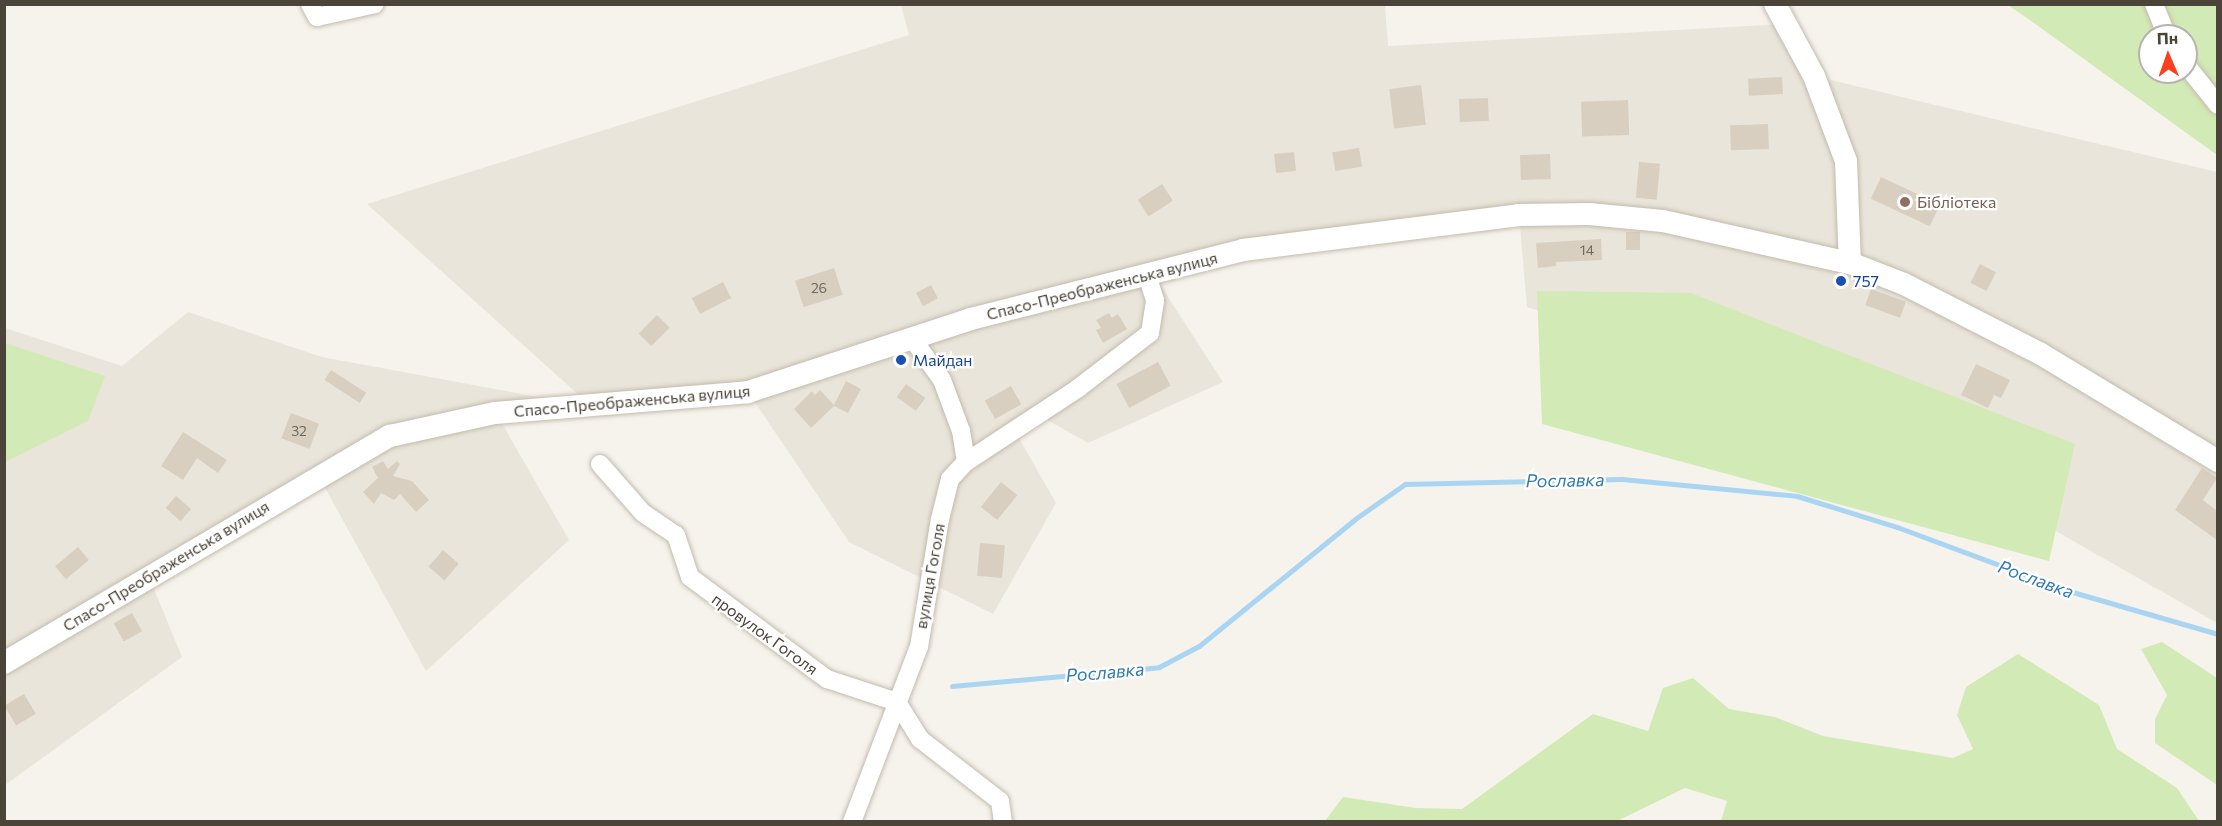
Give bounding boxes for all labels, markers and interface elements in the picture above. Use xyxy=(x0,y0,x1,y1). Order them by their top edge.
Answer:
north arrow xyxy=(2138,24,2198,84)
text: Пн xyxy=(2156,28,2178,47)
place label: Бібліотека xyxy=(1917,192,1996,212)
marker: Бібліотека xyxy=(1898,195,1912,209)
house number: 14 xyxy=(1580,242,1594,258)
street label: Спасо-Преображенська вулиця xyxy=(984,248,1220,324)
place label: 757 xyxy=(1853,271,1879,291)
marker: 757 xyxy=(1834,274,1848,288)
house number: 26 xyxy=(811,280,827,296)
place label: Майдан xyxy=(913,350,972,370)
marker: Майдан xyxy=(894,353,908,367)
street label: Спасо-Преображенська вулиця xyxy=(513,381,751,421)
house number: 32 xyxy=(291,423,307,439)
water label: Рославка xyxy=(1525,469,1605,491)
street label: Спасо-Преображенська вулиця xyxy=(59,497,273,635)
street label: вулиця Гоголя xyxy=(911,522,949,630)
water label: Рославка xyxy=(1995,555,2077,603)
street label: провулок Гоголя xyxy=(708,589,822,679)
water label: Рославка xyxy=(1065,658,1145,686)

